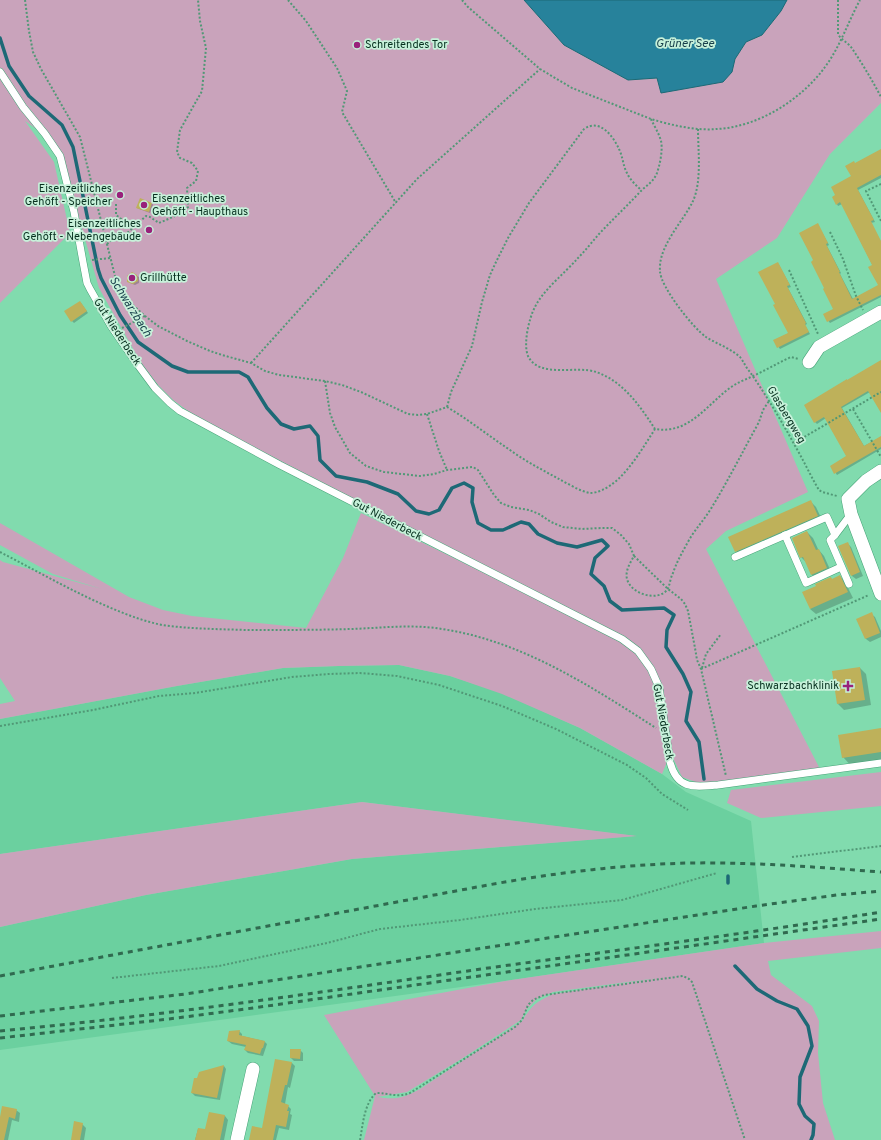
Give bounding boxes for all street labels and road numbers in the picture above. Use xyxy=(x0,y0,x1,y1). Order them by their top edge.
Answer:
street label: Gut Niederbeck xyxy=(90,296,144,368)
street label: Glasbergweg xyxy=(764,384,808,446)
street label: Gut Niederbeck xyxy=(350,496,425,544)
street label: Gut Niederbeck xyxy=(649,683,677,762)

